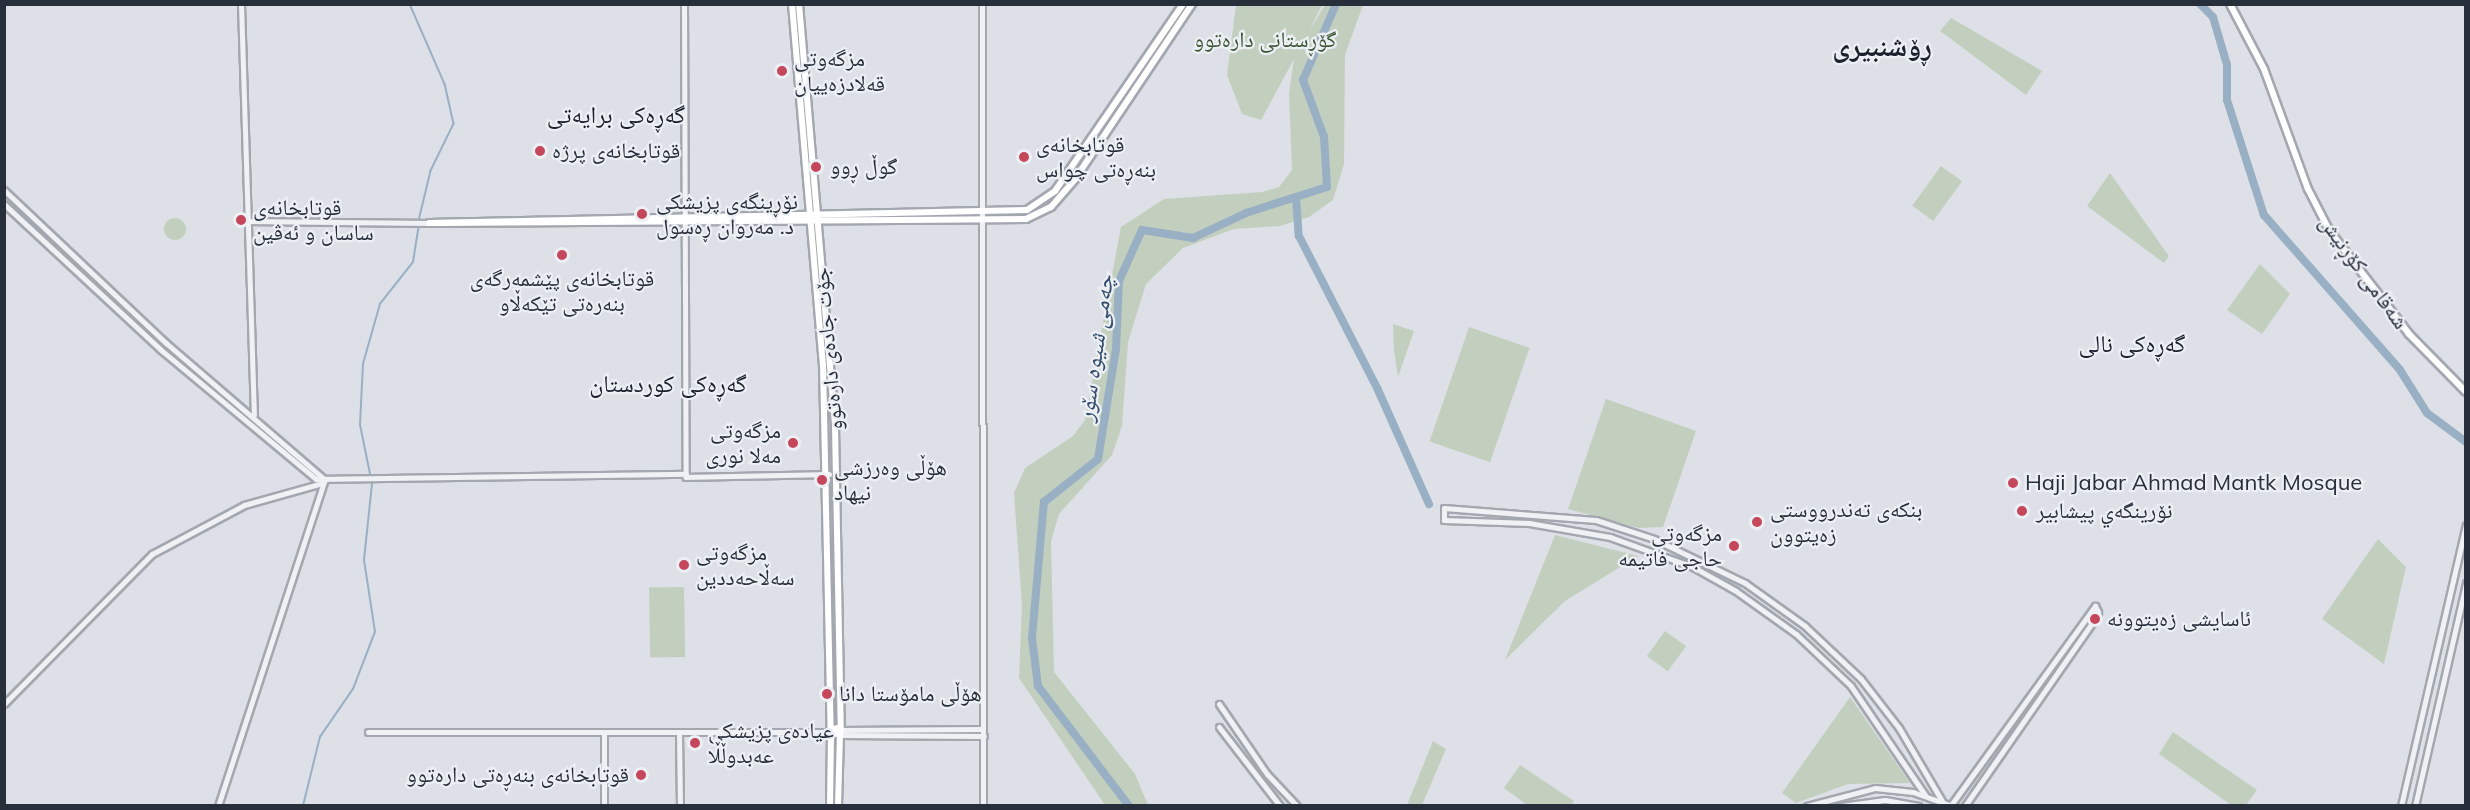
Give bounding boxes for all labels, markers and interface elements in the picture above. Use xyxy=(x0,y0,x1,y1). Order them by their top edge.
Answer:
park label: گۆڕستانی دارەتوو xyxy=(1194,27,1336,53)
district label: ڕۆشنبیری xyxy=(1832,29,1932,63)
place label: مزگەوتی قەلادزەییان xyxy=(794,45,885,96)
marker: مزگەوتی قەلادزەییان xyxy=(775,64,789,78)
district label: گەڕەکی برایەتی xyxy=(547,101,685,129)
place label: قوتابخانەی بنەڕەتی چواس xyxy=(1036,131,1156,182)
place label: قوتابخانەی پرژە xyxy=(552,138,680,164)
marker: قوتابخانەی پرژە xyxy=(533,144,547,158)
marker: قوتابخانەی بنەڕەتی چواس xyxy=(1017,150,1031,164)
place label: گوڵ ڕوو xyxy=(830,154,897,180)
marker: گوڵ ڕوو xyxy=(807,158,825,176)
place label: نۆڕینگەی پزیشکی د. مەروان ڕەسول xyxy=(656,188,798,240)
place label: قوتابخانەی ساسان و ئەڤین xyxy=(253,194,374,246)
marker: نۆڕینگەی پزیشکی د. مەروان ڕەسول xyxy=(633,205,651,223)
street label: شەقامی کۆڕنیش xyxy=(2314,210,2414,334)
marker: قوتابخانەی ساسان و ئەڤین xyxy=(234,213,248,227)
marker: قوتابخانەی پێشمەرگەی بنەرەتی تێکەڵاو xyxy=(555,248,569,262)
place label: قوتابخانەی پێشمەرگەی بنەرەتی تێکەڵاو xyxy=(470,265,654,316)
street label: جۆت جادەی دارەتوو xyxy=(808,266,848,432)
water label: چەمی شیوە سۆر xyxy=(1070,273,1120,423)
district label: گەڕەکی نالی xyxy=(2079,330,2185,358)
district label: گەڕەکی کوردستان xyxy=(589,370,747,398)
place label: مزگەوتی مەلا نوری xyxy=(705,417,781,469)
marker: مزگەوتی مەلا نوری xyxy=(786,436,800,450)
place label: هۆڵی وەرزشی نیهاد xyxy=(834,454,947,506)
place label: Haji Jabar Ahmad Mantk Mosque xyxy=(2025,470,2362,496)
marker: هۆڵی وەرزشی نیهاد xyxy=(815,473,829,487)
marker: Haji Jabar Ahmad Mantk Mosque xyxy=(2006,476,2020,490)
place label: بنکەی تەندرووستی زەیتوون xyxy=(1770,496,1922,548)
place label: نۆرينگەي پيشابير xyxy=(2036,498,2173,524)
marker: نۆرينگەي پيشابير xyxy=(2013,502,2031,520)
marker: بنکەی تەندرووستی زەیتوون xyxy=(1748,513,1766,531)
place label: مزگەوتی حاجی فاتیمە xyxy=(1618,520,1722,572)
place label: مزگەوتی سەڵاحەددین xyxy=(696,539,794,590)
marker: مزگەوتی حاجی فاتیمە xyxy=(1727,539,1741,553)
marker: مزگەوتی سەڵاحەددین xyxy=(677,558,691,572)
place label: ئاسایشی زەیتوونە xyxy=(2107,606,2251,632)
marker: ئاسایشی زەیتوونە xyxy=(2088,612,2102,626)
place label: هۆڵی مامۆستا دانا xyxy=(839,681,982,707)
marker: هۆڵی مامۆستا دانا xyxy=(820,687,834,701)
place label: عیادەی پزیشکی عەبدوڵڵا xyxy=(708,717,834,768)
marker: عیادەی پزیشکی عەبدوڵڵا xyxy=(686,734,704,752)
place label: قوتابخانەی بنەڕەتی دارەتوو xyxy=(407,762,629,788)
marker: قوتابخانەی بنەڕەتی دارەتوو xyxy=(634,768,648,782)

